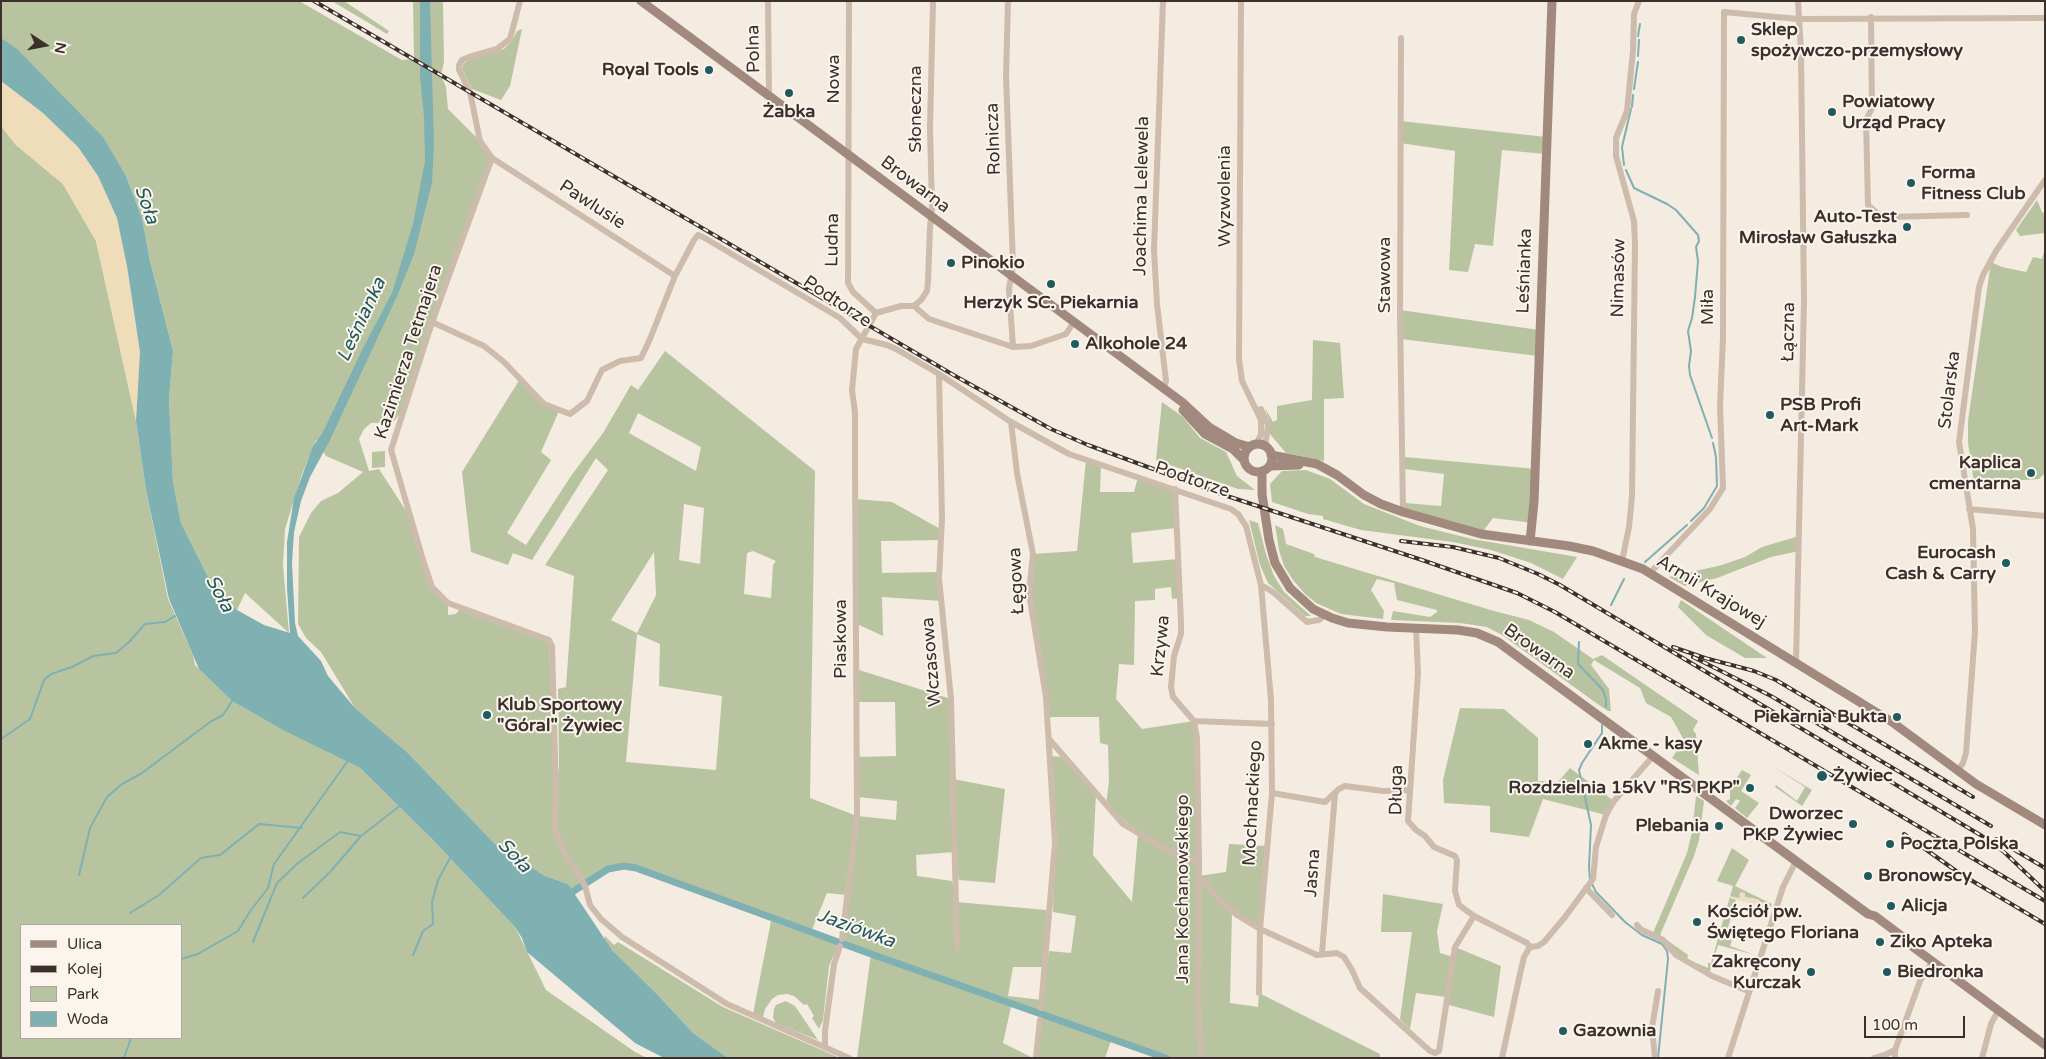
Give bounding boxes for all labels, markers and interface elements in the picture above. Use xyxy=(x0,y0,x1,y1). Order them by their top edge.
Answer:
place label: Sklep spożywczo-przemysłowy xyxy=(1751,19,1963,62)
north arrow xyxy=(20,20,70,70)
street label: Polna xyxy=(743,25,765,73)
marker: Sklep spożywczo-przemysłowy xyxy=(1735,34,1747,46)
text: N xyxy=(51,41,70,55)
street label: Nowa xyxy=(823,54,845,104)
place label: Royal Tools xyxy=(602,59,699,81)
marker: Royal Tools xyxy=(703,64,715,76)
street label: Słoneczna xyxy=(905,65,927,153)
marker: Żabka xyxy=(783,87,795,99)
place label: Powiatowy Urząd Pracy xyxy=(1842,91,1945,134)
place label: Żabka xyxy=(763,101,815,123)
street label: Rolnicza xyxy=(982,102,1006,176)
marker: Powiatowy Urząd Pracy xyxy=(1826,106,1838,118)
street label: Joachima Lelewela xyxy=(1130,116,1154,276)
street label: Wyzwolenia xyxy=(1214,145,1236,247)
street label: Browarna xyxy=(876,152,954,218)
place label: Forma Fitness Club xyxy=(1921,162,2026,204)
street label: Pawlusie xyxy=(555,176,629,234)
marker: Forma Fitness Club xyxy=(1905,177,1917,189)
water label: Soła xyxy=(129,183,163,227)
place label: Auto-Test Mirosław Gałuszka xyxy=(1739,206,1897,248)
street label: Ludna xyxy=(822,213,844,267)
marker: Auto-Test Mirosław Gałuszka xyxy=(1901,221,1913,233)
street label: Leśnianka xyxy=(1513,228,1537,314)
street label: Stawowa xyxy=(1374,237,1396,313)
street label: Nimasów xyxy=(1608,238,1630,318)
place label: Pinokio xyxy=(961,252,1025,274)
marker: Pinokio xyxy=(945,257,957,269)
street label: Kazimierza Tetmajera xyxy=(370,262,448,442)
street label: Podtorze xyxy=(799,271,875,333)
water label: Leśnianka xyxy=(333,274,391,366)
marker: Herzyk SC. Piekarnia xyxy=(1045,278,1057,290)
street label: Miła xyxy=(1697,289,1719,325)
place label: Herzyk SC. Piekarnia xyxy=(963,292,1139,314)
street label: Łączna xyxy=(1778,302,1800,362)
place label: Alkohole 24 xyxy=(1085,333,1187,355)
marker: Alkohole 24 xyxy=(1069,338,1081,350)
street label: Stolarska xyxy=(1935,350,1965,430)
place label: PSB Profi Art-Mark xyxy=(1780,394,1861,436)
marker: PSB Profi Art-Mark xyxy=(1764,409,1776,421)
place label: Kaplica cmentarna xyxy=(1929,452,2021,494)
street label: Podtorze xyxy=(1152,457,1232,503)
marker: Kaplica cmentarna xyxy=(2025,467,2037,479)
place label: Eurocash Cash & Carry xyxy=(1885,542,1996,584)
street label: Łęgowa xyxy=(1004,547,1030,615)
street label: Armii Krajowej xyxy=(1652,551,1770,633)
marker: Eurocash Cash & Carry xyxy=(2000,557,2012,569)
water label: Soła xyxy=(200,571,238,617)
street label: Piaskowa xyxy=(830,599,852,679)
street label: Krzywa xyxy=(1147,614,1175,678)
street label: Wczasowa xyxy=(917,616,947,708)
street label: Browarna xyxy=(1499,620,1579,684)
place label: Klub Sportowy "Góral" Żywiec xyxy=(497,694,622,736)
place label: Piekarnia Bukta xyxy=(1753,706,1887,728)
marker: Klub Sportowy "Góral" Żywiec xyxy=(481,709,493,721)
marker: Piekarnia Bukta xyxy=(1891,711,1903,723)
place label: Akme - kasy xyxy=(1598,733,1703,755)
marker: Akme - kasy xyxy=(1582,738,1594,750)
street label: Mochnackiego xyxy=(1239,739,1267,867)
street label: Długa xyxy=(1386,765,1408,815)
place label: Żywiec xyxy=(1833,765,1893,787)
marker: Żywiec xyxy=(1815,769,1829,783)
place label: Rozdzielnia 15kV "RS PKP" xyxy=(1508,777,1740,799)
marker: Rozdzielnia 15kV "RS PKP" xyxy=(1744,782,1756,794)
street label: Jana Kochanowskiego xyxy=(1172,794,1194,984)
place label: Dworzec PKP Żywiec xyxy=(1742,803,1843,846)
place label: Plebania xyxy=(1635,815,1709,837)
marker: Dworzec PKP Żywiec xyxy=(1847,818,1859,830)
marker: Plebania xyxy=(1713,820,1725,832)
place label: Poczta Polska xyxy=(1900,833,2019,855)
water label: Soła xyxy=(492,834,536,878)
marker: Poczta Polska xyxy=(1884,838,1896,850)
street label: Jasna xyxy=(1301,848,1325,898)
place label: Bronowscy xyxy=(1878,865,1972,887)
marker: Bronowscy xyxy=(1862,870,1874,882)
place label: Alicja xyxy=(1901,895,1948,917)
marker: Alicja xyxy=(1885,900,1897,912)
place label: Kościół pw. Świętego Floriana xyxy=(1707,901,1859,944)
water label: Jaziówka xyxy=(814,904,898,954)
marker: Kościół pw. Świętego Floriana xyxy=(1691,916,1703,928)
legend xyxy=(20,924,182,1039)
place label: Ziko Apteka xyxy=(1890,931,1993,953)
text: Ulica xyxy=(67,935,102,953)
marker: Ziko Apteka xyxy=(1874,936,1886,948)
place label: Zakręcony Kurczak xyxy=(1712,951,1801,994)
text: Kolej xyxy=(67,960,102,978)
place label: Biedronka xyxy=(1897,961,1984,983)
marker: Zakręcony Kurczak xyxy=(1805,966,1817,978)
marker: Biedronka xyxy=(1881,966,1893,978)
text: Park xyxy=(67,985,99,1003)
scale bar xyxy=(1866,1006,1967,1038)
text: Woda xyxy=(67,1010,109,1028)
text: 100 m xyxy=(1872,1016,1918,1034)
place label: Gazownia xyxy=(1573,1020,1656,1042)
marker: Gazownia xyxy=(1557,1025,1569,1037)

